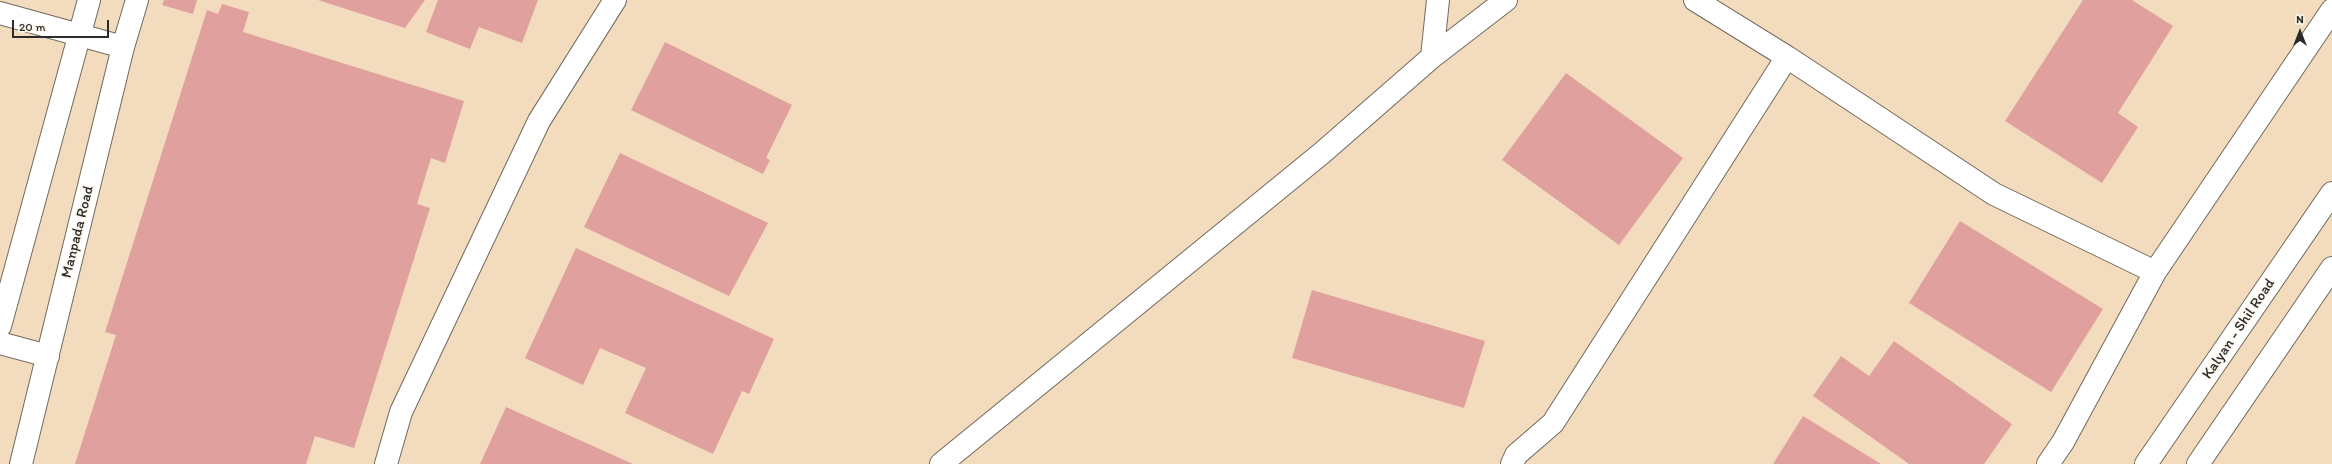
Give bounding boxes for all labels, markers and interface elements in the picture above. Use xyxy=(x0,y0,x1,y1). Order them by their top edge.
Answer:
scale bar xyxy=(14,12,111,38)
north arrow xyxy=(2280,12,2320,52)
text: N xyxy=(2296,13,2304,26)
text: 20 m xyxy=(19,20,46,34)
street label: Manpada Road xyxy=(58,184,98,280)
street label: Kalyan - Shil Road xyxy=(2199,275,2279,383)

